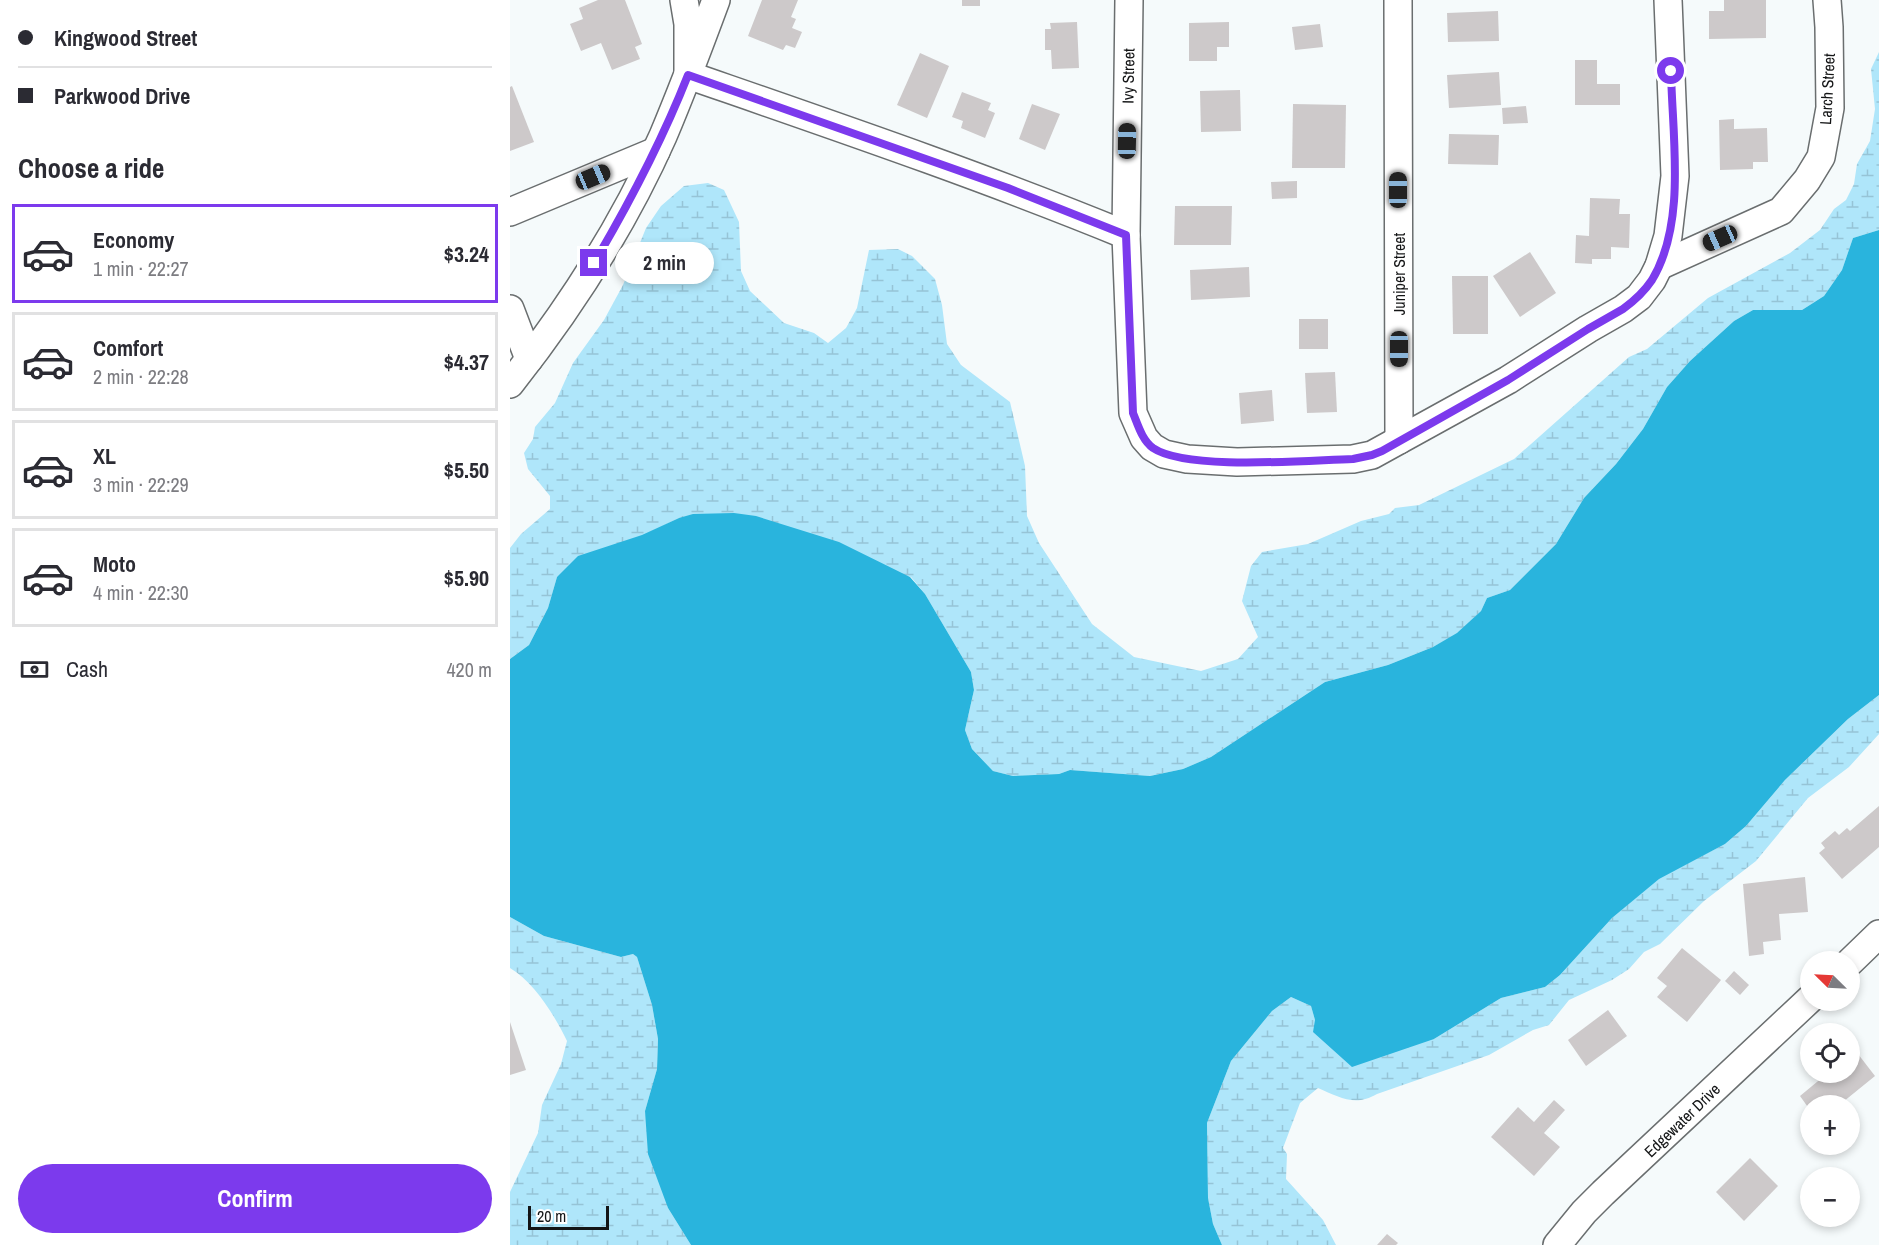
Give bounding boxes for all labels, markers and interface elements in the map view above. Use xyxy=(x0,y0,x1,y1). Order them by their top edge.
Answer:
text: Kingwood Street xyxy=(54,23,197,53)
street label: Ivy Street xyxy=(1117,48,1139,104)
street label: Larch Street xyxy=(1814,52,1840,125)
route start xyxy=(1657,57,1684,84)
text: Parkwood Drive xyxy=(54,81,190,111)
car xyxy=(1118,123,1136,159)
text: Choose a ride xyxy=(18,150,164,186)
car xyxy=(573,162,613,192)
car xyxy=(1389,172,1407,208)
car xyxy=(1700,222,1740,254)
text: Economy xyxy=(93,225,174,255)
icon: car xyxy=(21,227,75,281)
street label: Juniper Street xyxy=(1388,232,1410,315)
text: $3.24 xyxy=(444,239,489,269)
callout: 2 min xyxy=(615,242,714,284)
route end xyxy=(580,249,607,276)
text: 2 min xyxy=(643,249,686,276)
text: 1 min · 22:27 xyxy=(93,255,189,282)
car xyxy=(1390,331,1408,367)
text: Comfort xyxy=(93,333,163,363)
icon: car xyxy=(21,335,75,389)
text: $4.37 xyxy=(444,347,489,377)
text: 2 min · 22:28 xyxy=(93,363,189,390)
text: XL xyxy=(93,441,116,471)
icon: car xyxy=(21,443,75,497)
text: $5.50 xyxy=(444,455,489,485)
text: 3 min · 22:29 xyxy=(93,471,189,498)
text: Moto xyxy=(93,549,136,579)
icon: car xyxy=(21,551,75,605)
text: $5.90 xyxy=(444,563,489,593)
text: 4 min · 22:30 xyxy=(93,579,189,606)
icon: cash xyxy=(18,653,51,686)
text: Cash xyxy=(66,654,108,684)
text: 420 m xyxy=(446,656,492,683)
north arrow xyxy=(1800,951,1860,1011)
map controls xyxy=(1800,951,1860,1227)
button: locate xyxy=(1800,1023,1860,1083)
street label: Edgewater Drive xyxy=(1639,1078,1725,1162)
button: + xyxy=(1800,1095,1860,1155)
button: Confirm xyxy=(18,1164,492,1233)
button: − xyxy=(1800,1167,1860,1227)
scale bar xyxy=(528,1203,609,1230)
text: 20 m xyxy=(537,1205,566,1227)

